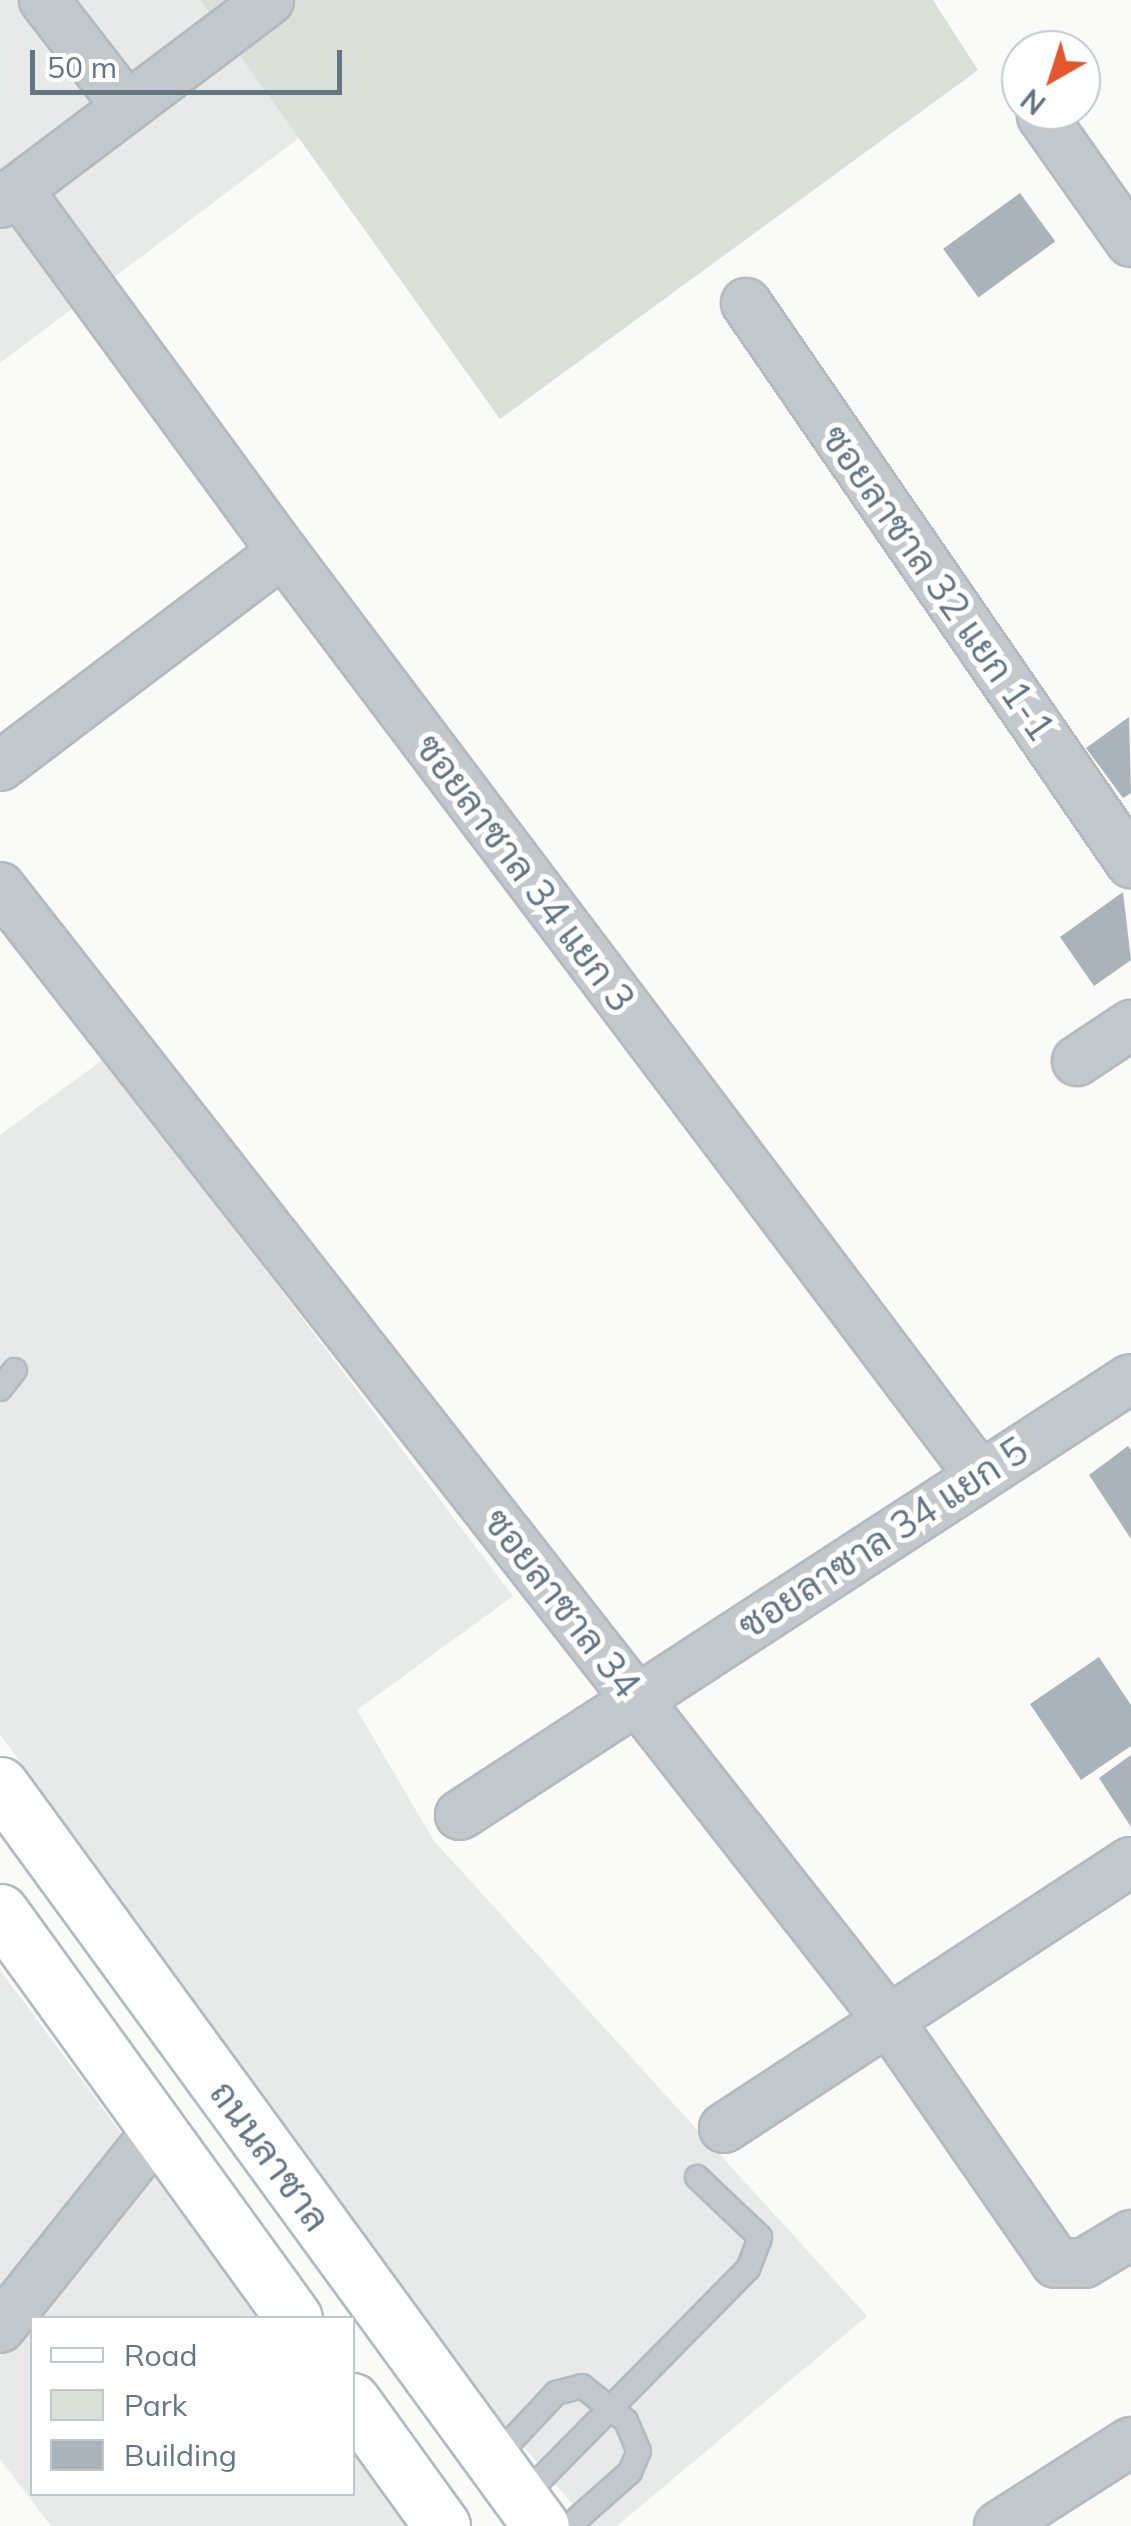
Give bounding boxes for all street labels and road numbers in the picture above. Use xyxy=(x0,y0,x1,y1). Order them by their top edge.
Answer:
street label: ซอยลาซาล 32 แยก 1-1 xyxy=(812,416,1064,750)
street label: ซอยลาซาล 34 แยก 3 xyxy=(406,725,644,1021)
street label: ซอยลาซาล 34 แยก 5 xyxy=(730,1427,1036,1649)
street label: ซอยลาซาล 34 xyxy=(474,1499,650,1707)
street label: ถนนลาซาล xyxy=(200,2072,340,2240)

